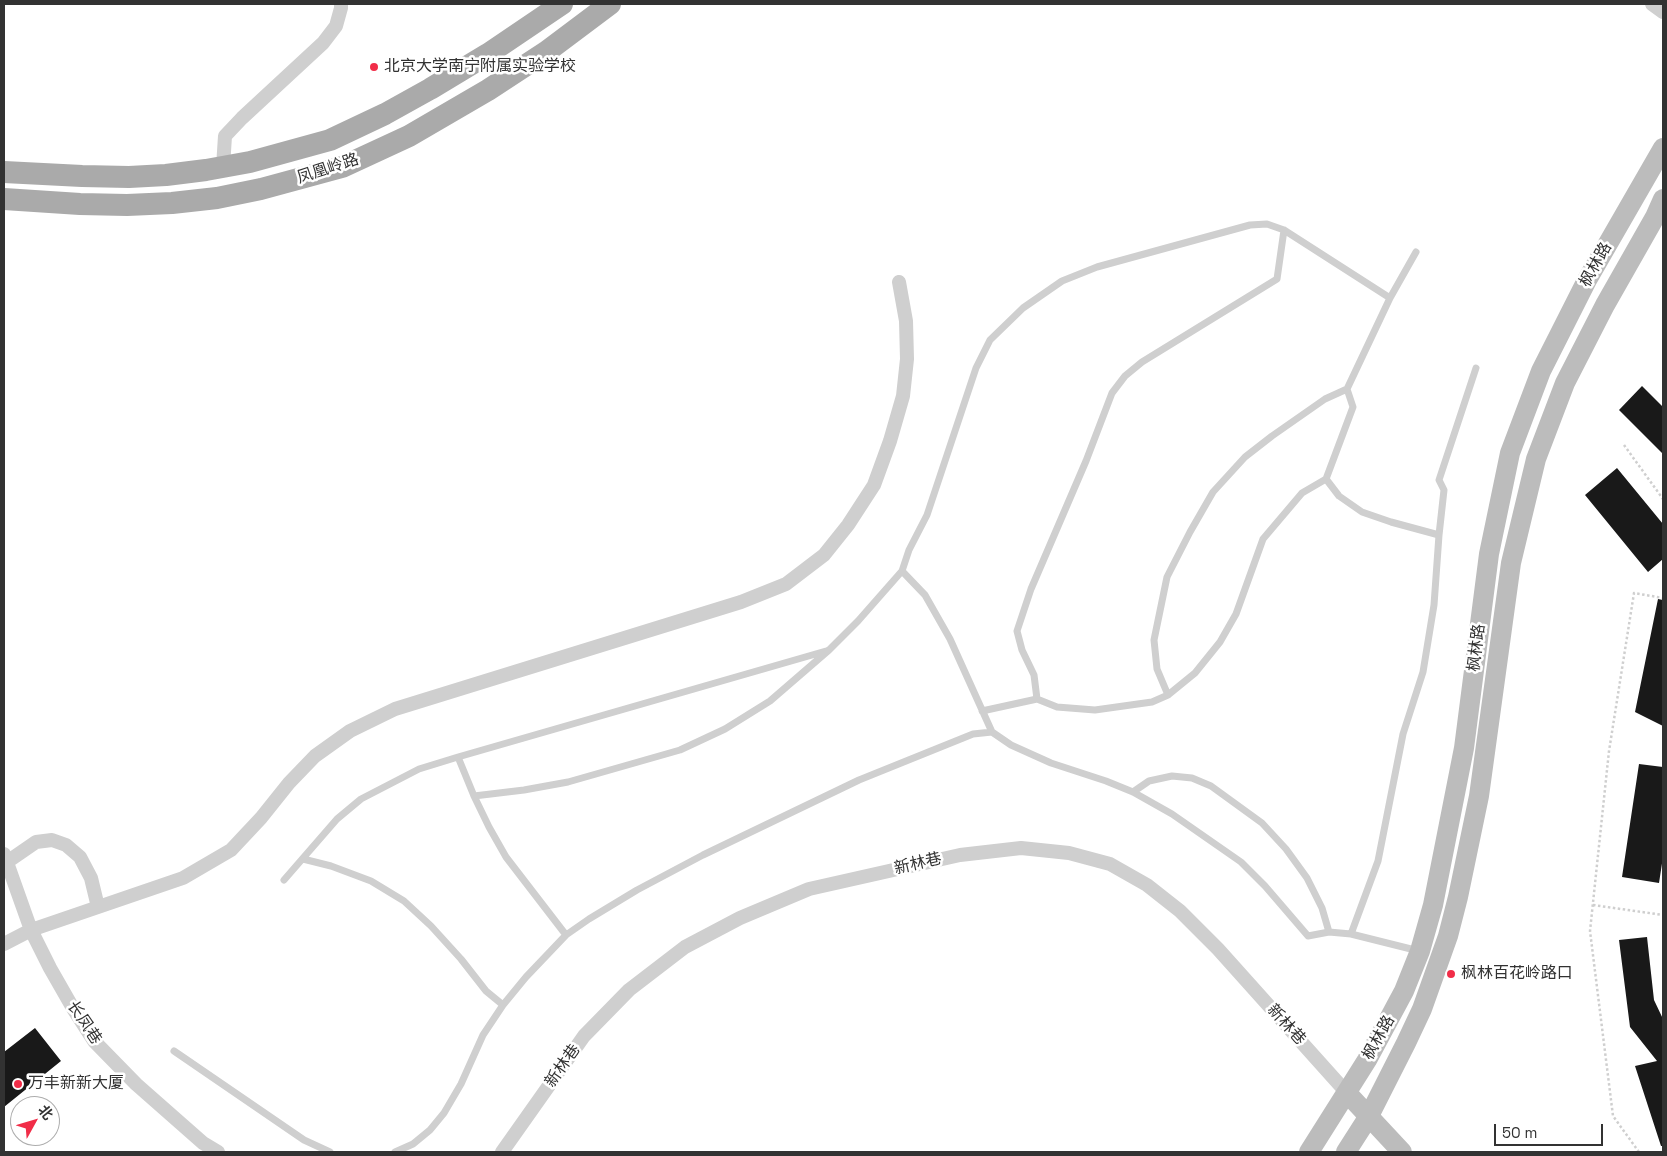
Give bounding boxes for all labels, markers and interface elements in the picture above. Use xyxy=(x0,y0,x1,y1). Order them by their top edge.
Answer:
place label: 北京大学南宁附属实验学校 xyxy=(384,57,576,77)
marker: 北京大学南宁附属实验学校 xyxy=(368,61,380,73)
street label: 凤凰岭路 xyxy=(295,150,361,188)
street label: 枫林路 xyxy=(1576,239,1616,291)
street label: 枫林路 xyxy=(1465,623,1489,673)
street label: 新林巷 xyxy=(892,849,944,879)
place label: 枫林百花岭路口 xyxy=(1461,964,1573,984)
marker: 枫林百花岭路口 xyxy=(1445,968,1457,980)
street label: 长凤巷 xyxy=(63,998,105,1048)
street label: 新林巷 xyxy=(1263,1001,1309,1049)
street label: 枫林路 xyxy=(1359,1012,1399,1064)
street label: 新林巷 xyxy=(541,1041,585,1091)
place label: 万丰新新大厦 xyxy=(28,1074,124,1094)
marker: 万丰新新大厦 xyxy=(12,1078,24,1090)
north arrow xyxy=(10,1096,60,1146)
text: 北 xyxy=(34,1101,57,1123)
scale bar xyxy=(1497,1114,1606,1146)
text: 50 m xyxy=(1502,1123,1537,1142)

